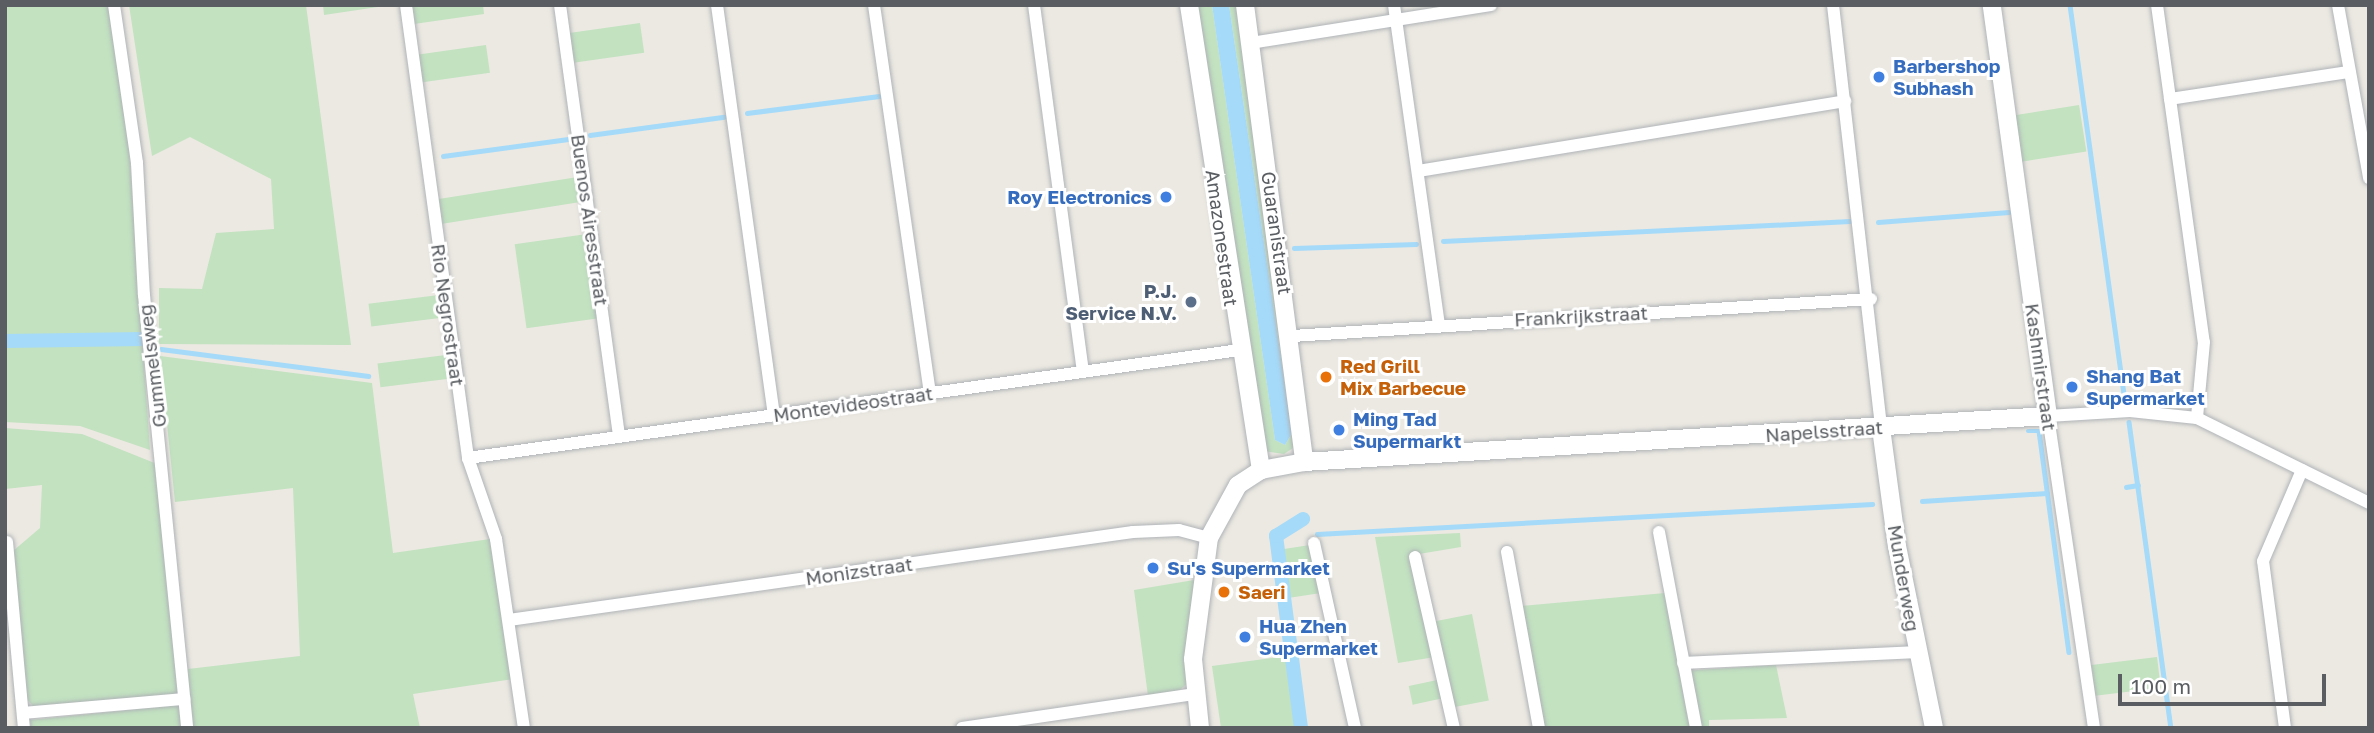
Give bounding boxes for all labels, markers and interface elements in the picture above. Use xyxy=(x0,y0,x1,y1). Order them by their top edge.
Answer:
place label: Barbershop Subhash xyxy=(1893,55,2000,99)
marker: Barbershop Subhash xyxy=(1871,69,1887,85)
street label: Buenos Airesstraat xyxy=(567,133,613,307)
street label: Amazonestraat xyxy=(1201,168,1243,308)
street label: Guaranistraat xyxy=(1257,170,1297,296)
place label: Roy Electronics xyxy=(1007,186,1152,208)
marker: Roy Electronics xyxy=(1158,189,1174,205)
street label: Rio Negrostraat xyxy=(427,242,469,388)
place label: P.J. Service N.V. xyxy=(1065,280,1177,324)
marker: P.J. Service N.V. xyxy=(1183,294,1199,310)
street label: Frankrijkstraat xyxy=(1514,301,1648,331)
street label: Kashmirstraat xyxy=(2021,302,2061,432)
street label: Gummelsweg xyxy=(133,303,171,429)
place label: Red Grill Mix Barbecue xyxy=(1340,355,1466,399)
place label: Shang Bat Supermarket xyxy=(2086,365,2205,409)
marker: Red Grill Mix Barbecue xyxy=(1318,369,1334,385)
marker: Shang Bat Supermarket xyxy=(2064,379,2080,395)
street label: Montevideostraat xyxy=(772,382,934,426)
place label: Ming Tad Supermarkt xyxy=(1353,408,1461,452)
street label: Napelsstraat xyxy=(1764,416,1884,446)
marker: Ming Tad Supermarkt xyxy=(1331,422,1347,438)
street label: Munderweg xyxy=(1883,523,1925,633)
street label: Monizstraat xyxy=(804,552,914,590)
place label: Su's Supermarket xyxy=(1167,557,1330,579)
marker: Su's Supermarket xyxy=(1145,560,1161,576)
place label: Saeri xyxy=(1238,581,1286,603)
marker: Saeri xyxy=(1216,584,1232,600)
place label: Hua Zhen Supermarket xyxy=(1259,615,1378,659)
marker: Hua Zhen Supermarket xyxy=(1237,629,1253,645)
scale bar xyxy=(2122,660,2330,704)
text: 100 m xyxy=(2131,673,2191,699)

